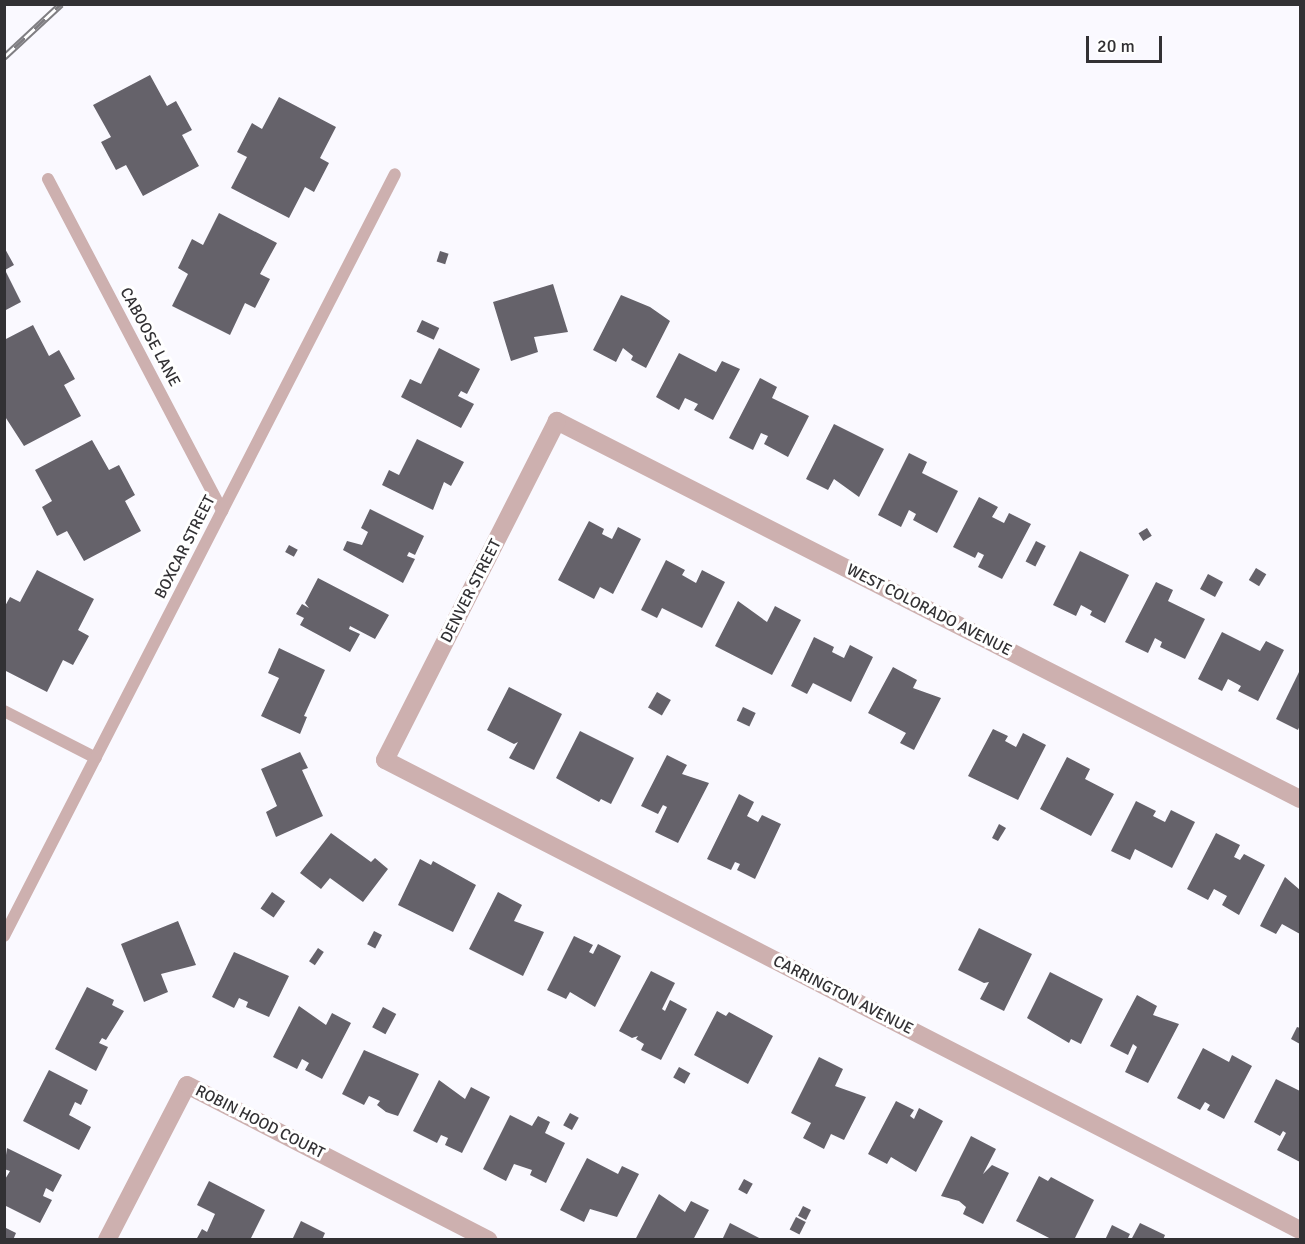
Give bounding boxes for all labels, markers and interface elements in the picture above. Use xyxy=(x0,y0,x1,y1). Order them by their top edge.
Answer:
scale bar xyxy=(1089,24,1166,62)
text: 20 m xyxy=(1097,35,1135,57)
street label: CABOOSE LANE xyxy=(116,284,184,390)
street label: BOXCAR STREET xyxy=(151,492,219,602)
street label: DENVER STREET xyxy=(437,536,505,646)
street label: WEST COLORADO AVENUE xyxy=(843,560,1015,660)
street label: CARRINGTON AVENUE xyxy=(770,951,916,1039)
street label: ROBIN HOOD COURT xyxy=(192,1081,328,1163)

